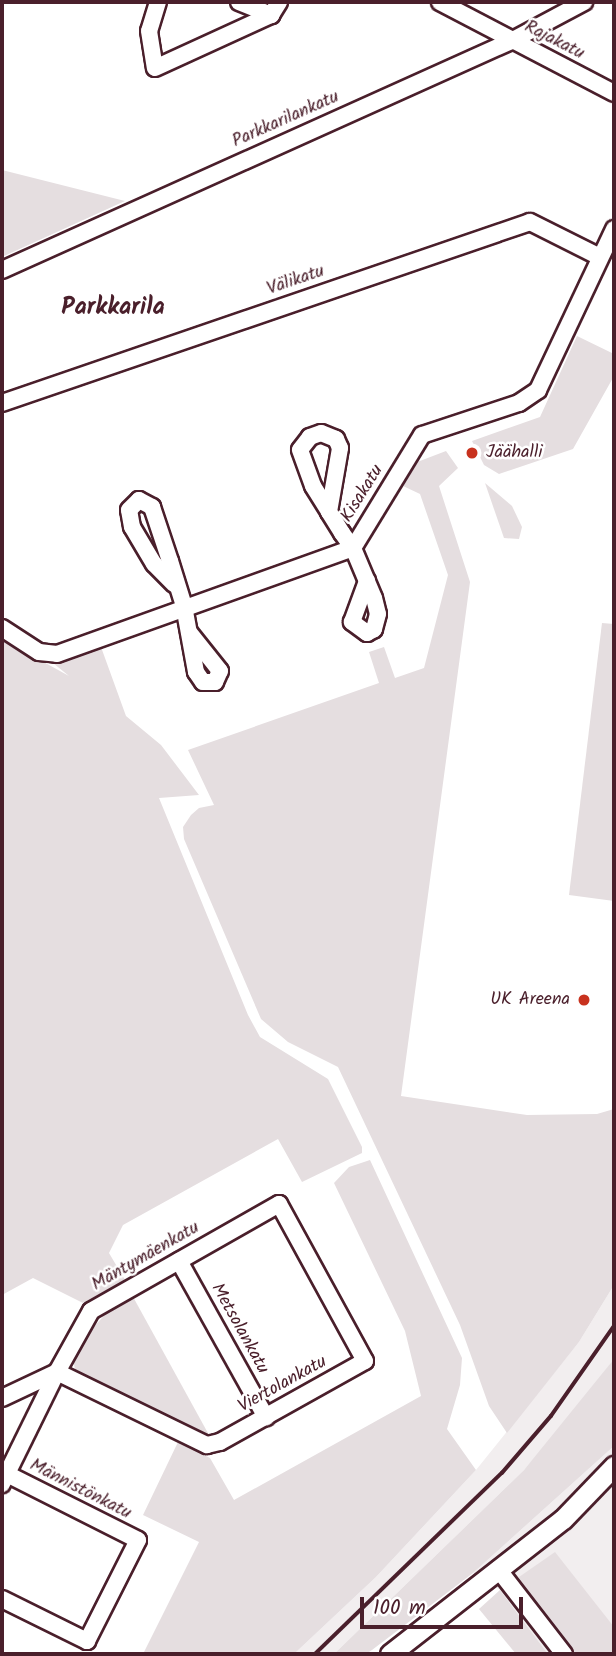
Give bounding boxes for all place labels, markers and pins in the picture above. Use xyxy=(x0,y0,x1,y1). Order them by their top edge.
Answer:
place label: Jäähalli xyxy=(486,442,543,464)
marker: Jäähalli xyxy=(464,445,480,461)
place label: UK Areena xyxy=(490,989,570,1011)
marker: UK Areena xyxy=(576,992,592,1008)

